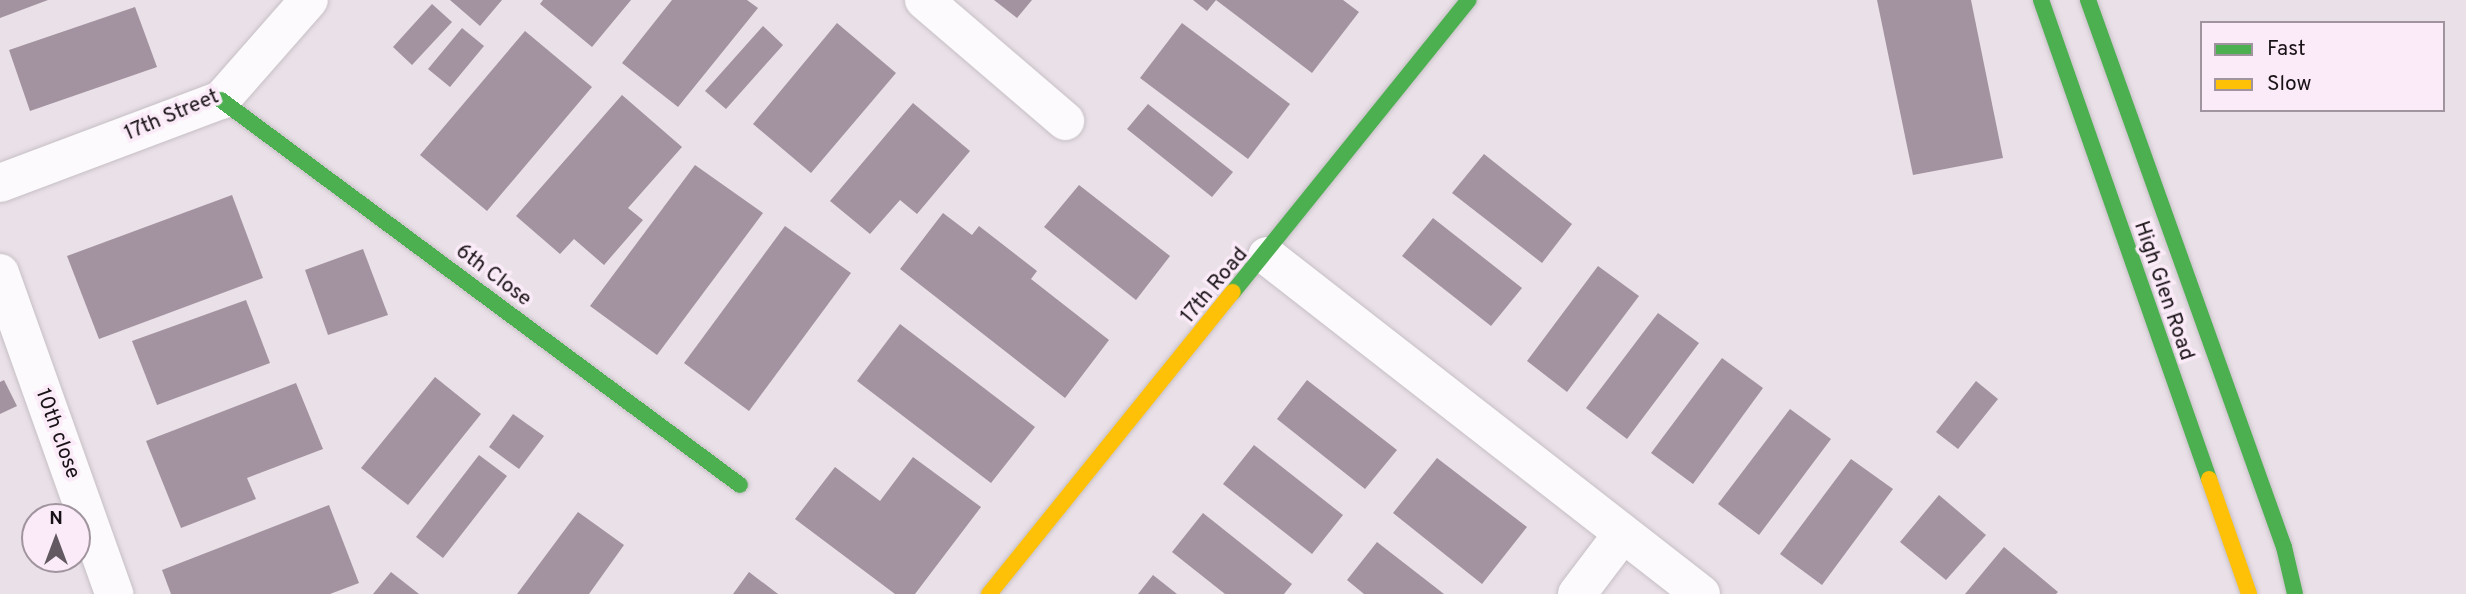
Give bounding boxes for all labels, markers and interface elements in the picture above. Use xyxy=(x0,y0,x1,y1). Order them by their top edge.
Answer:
legend xyxy=(2200,21,2445,112)
text: Fast xyxy=(2267,36,2306,63)
text: Slow xyxy=(2267,71,2312,98)
street label: 17th Street xyxy=(121,85,223,147)
street label: High Glen Road xyxy=(2127,218,2199,364)
street label: 6th Close xyxy=(450,239,536,313)
street label: 17th Road xyxy=(1176,243,1254,329)
street label: 10th close xyxy=(29,386,85,482)
north arrow xyxy=(21,503,91,573)
text: N xyxy=(49,507,63,531)

